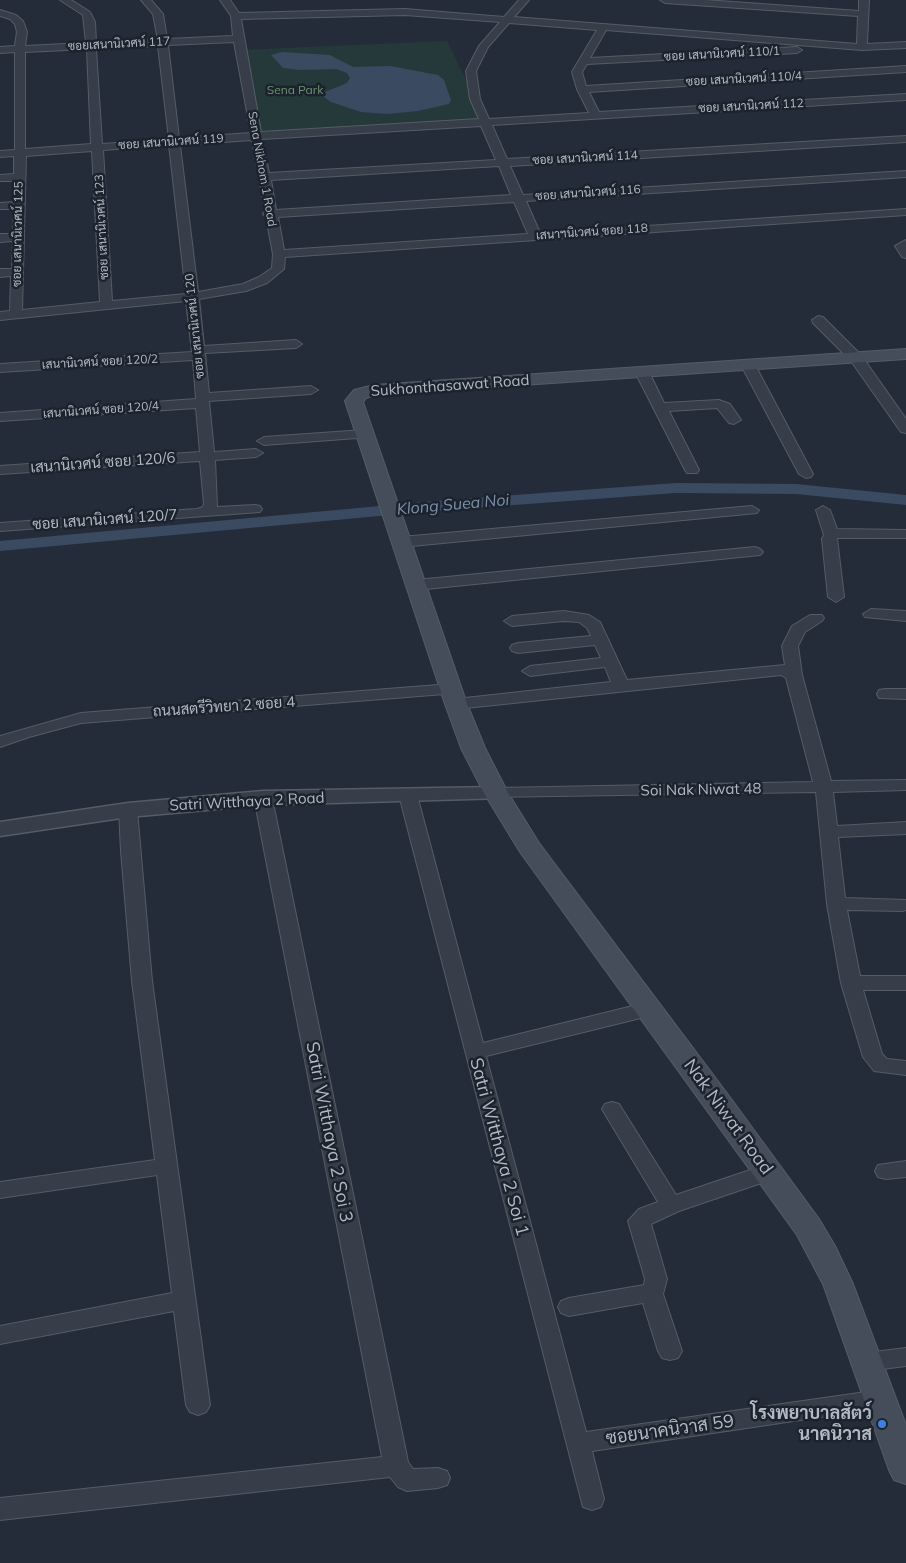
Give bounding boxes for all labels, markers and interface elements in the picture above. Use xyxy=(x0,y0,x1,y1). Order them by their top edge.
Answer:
street label: ซอยเสนานิเวศน์ 117 xyxy=(67,34,171,54)
street label: ซอย เสนานิเวศน์ 110/1 xyxy=(664,44,780,64)
street label: ซอย เสนานิเวศน์ 110/4 xyxy=(686,69,802,89)
park label: Sena Park xyxy=(267,83,323,97)
street label: ซอย เสนานิเวศน์ 112 xyxy=(698,96,804,116)
street label: Sena Nikhom 1 Road xyxy=(245,110,279,228)
street label: ซอย เสนานิเวศน์ 119 xyxy=(118,131,224,153)
street label: ซอย เสนานิเวศน์ 114 xyxy=(532,148,638,168)
street label: ซอย เสนานิเวศน์ 123 xyxy=(92,174,112,280)
street label: ซอย เสนานิเวศน์ 125 xyxy=(10,181,26,287)
street label: ซอย เสนานิเวศน์ 116 xyxy=(535,182,641,204)
street label: เสนาฯนิเวศน์ ซอย 118 xyxy=(536,221,648,243)
street label: ซอย เสนานิเวศน์ 120 xyxy=(182,273,208,379)
street label: เสนานิเวศน์ ซอย 120/2 xyxy=(42,352,158,372)
street label: Sukhonthasawat Road xyxy=(370,371,530,401)
street label: เสนานิเวศน์ ซอย 120/4 xyxy=(42,399,160,421)
street label: เสนานิเวศน์ ซอย 120/6 xyxy=(30,449,176,477)
water label: Klong Suea Noi xyxy=(396,491,510,519)
street label: ซอย เสนานิเวศน์ 120/7 xyxy=(32,506,178,534)
street label: ถนนสตรีวิทยา 2 ซอย 4 xyxy=(152,693,296,721)
street label: Soi Nak Niwat 48 xyxy=(640,780,762,800)
street label: Satri Witthaya 2 Road xyxy=(169,789,325,815)
street label: Satri Witthaya 2 Soi 3 xyxy=(301,1040,357,1224)
street label: Nak Niwat Road xyxy=(679,1055,777,1179)
street label: Satri Witthaya 2 Soi 1 xyxy=(465,1056,533,1238)
place label: โรงพยาบาลสัตว์ นาคนิวาส xyxy=(751,1403,872,1446)
street label: ซอยนาคนิวาส 59 xyxy=(605,1410,735,1450)
marker: โรงพยาบาลสัตว์ นาคนิวาส xyxy=(876,1418,888,1430)

